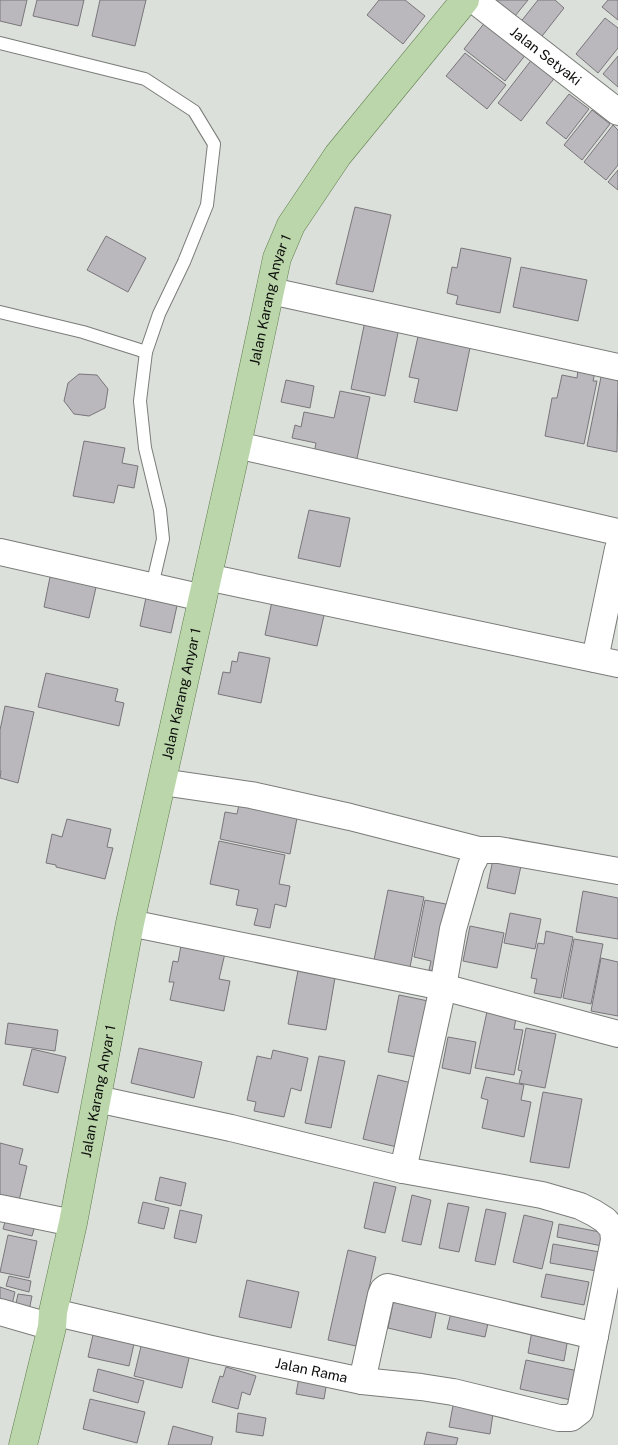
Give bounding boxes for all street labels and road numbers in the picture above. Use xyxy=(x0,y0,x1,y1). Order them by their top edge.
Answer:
street label: Jalan Setyaki xyxy=(507,23,584,88)
street label: Jalan Karang Anyar 1 xyxy=(246,232,294,367)
street label: Jalan Karang Anyar 1 xyxy=(159,626,204,761)
street label: Jalan Karang Anyar 1 xyxy=(78,1024,118,1159)
street label: Jalan Rama xyxy=(274,1355,349,1386)

